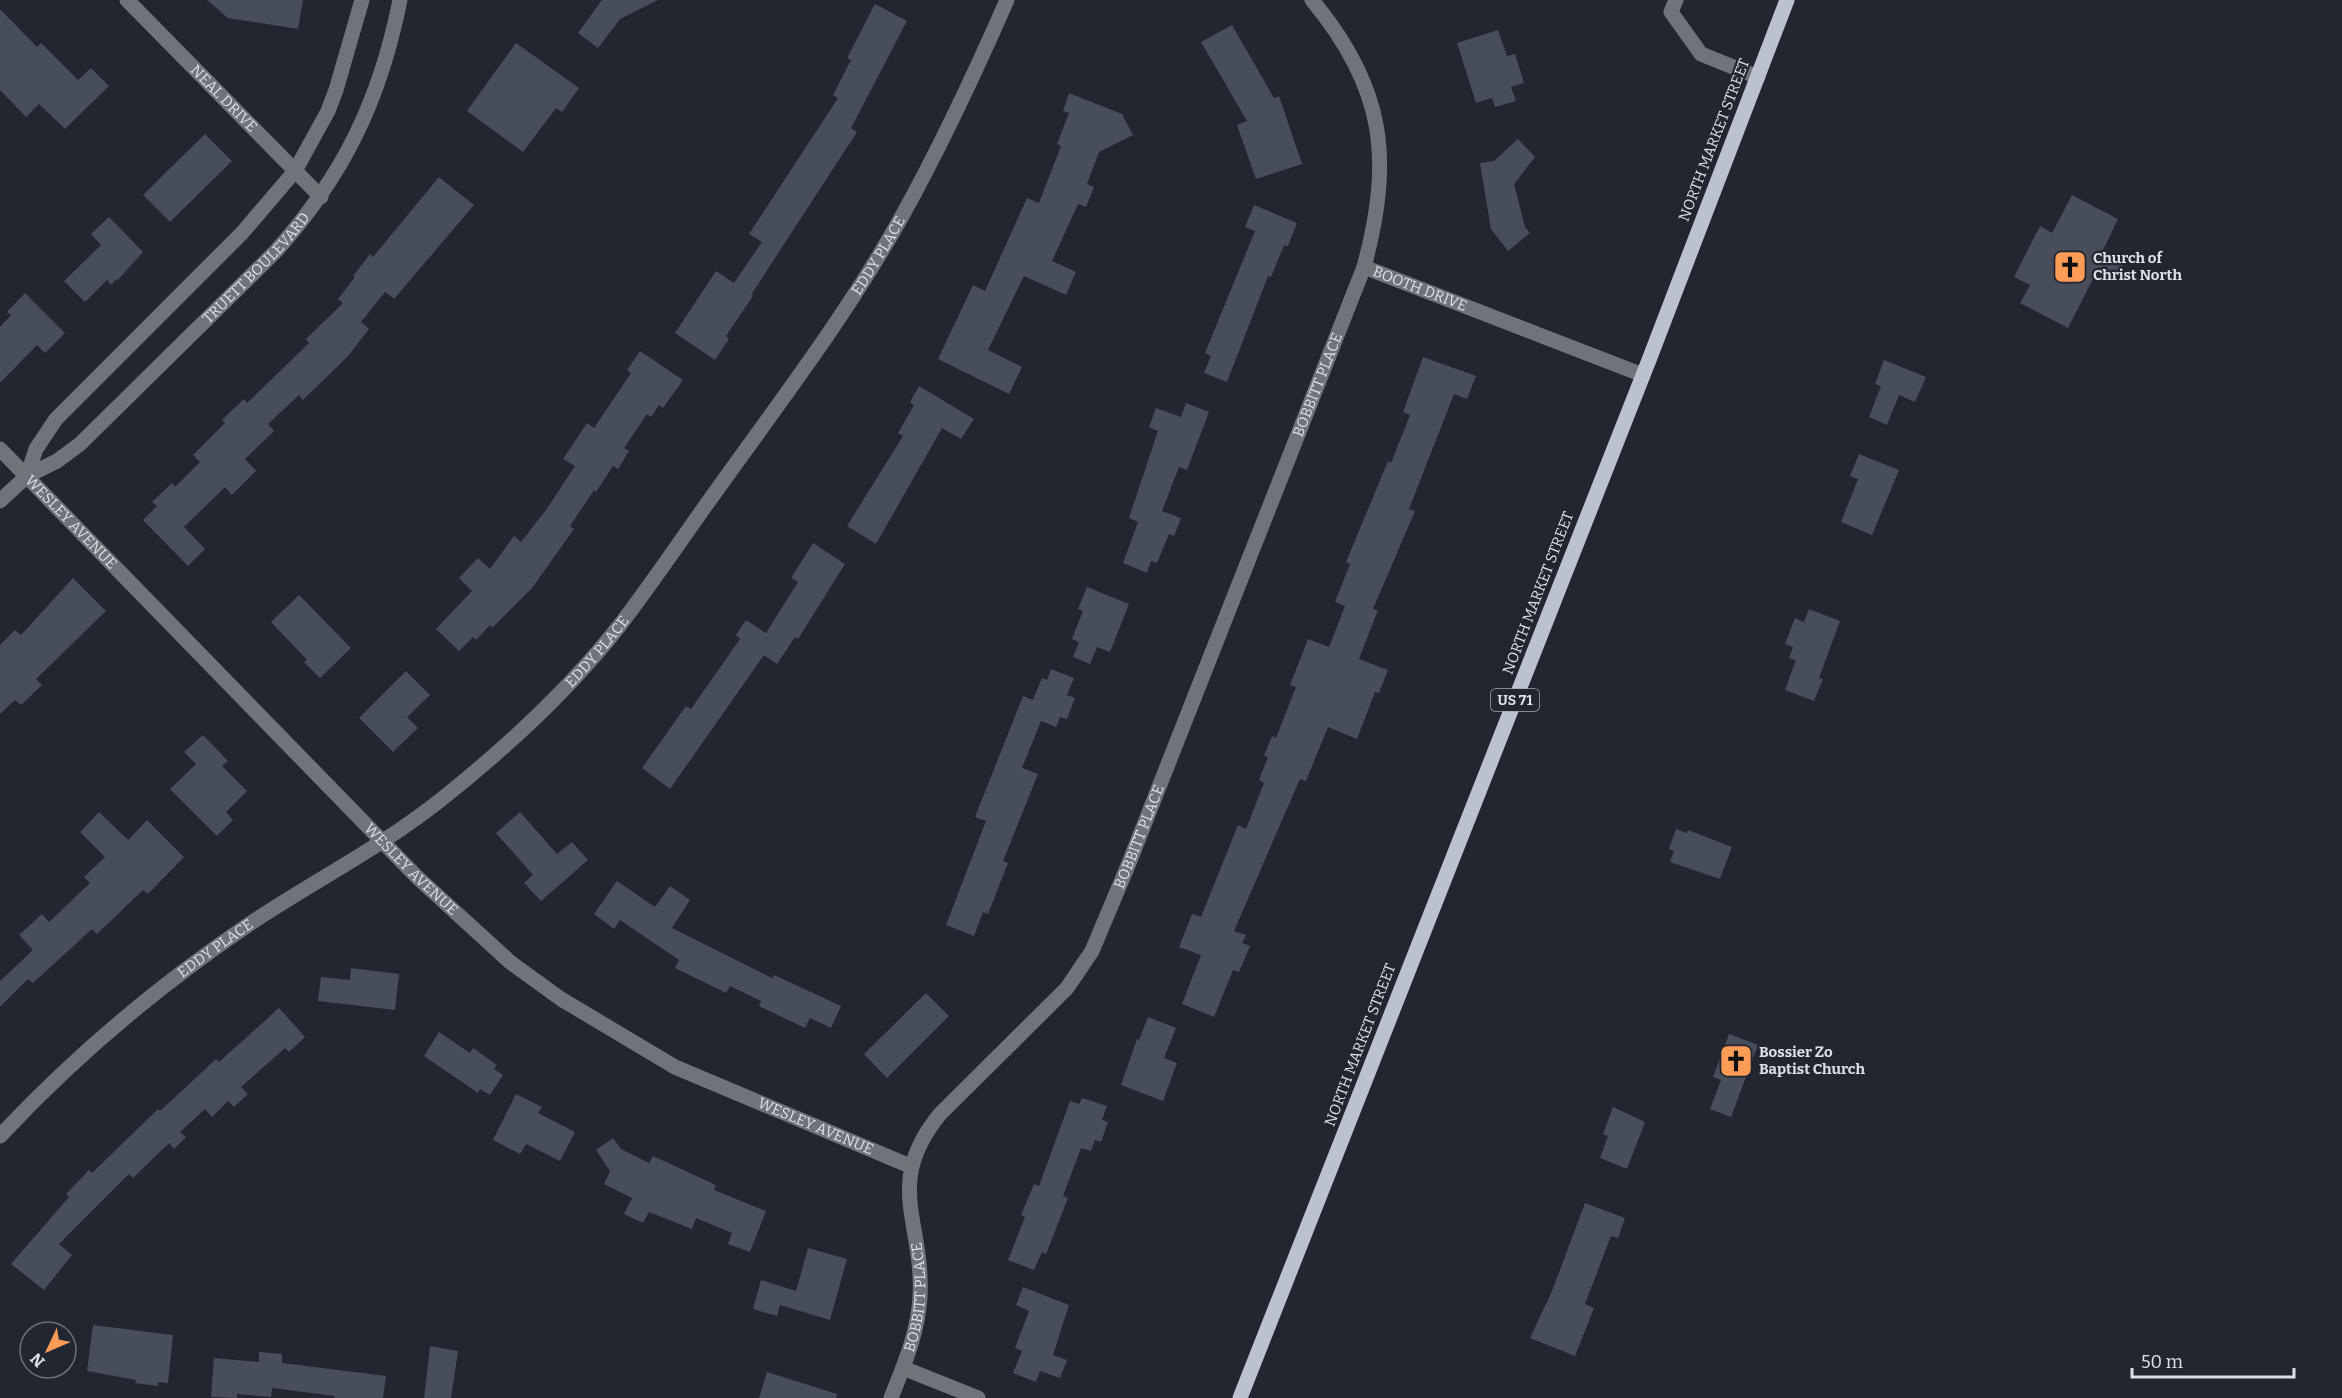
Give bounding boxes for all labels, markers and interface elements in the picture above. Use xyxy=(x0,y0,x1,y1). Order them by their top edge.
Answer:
street label: NORTH MARKET STREET xyxy=(1675,56,1753,224)
street label: NEAL DRIVE xyxy=(187,61,261,136)
street label: TRUETT BOULEVARD xyxy=(199,209,313,327)
street label: EDDY PLACE xyxy=(848,213,909,298)
church icon: Church of Christ North xyxy=(2052,249,2088,285)
place label: Church of Christ North xyxy=(2093,249,2182,284)
street label: BOOTH DRIVE xyxy=(1370,262,1470,315)
street label: BOBBITT PLACE xyxy=(1289,330,1346,439)
street label: WESLEY AVENUE xyxy=(21,471,121,573)
street label: NORTH MARKET STREET xyxy=(1499,509,1577,677)
street label: EDDY PLACE xyxy=(561,612,633,691)
road number: US 71 xyxy=(1491,689,1539,711)
street label: BOBBITT PLACE xyxy=(1110,782,1168,892)
street label: WESLEY AVENUE xyxy=(361,819,462,919)
street label: EDDY PLACE xyxy=(174,915,257,982)
street label: NORTH MARKET STREET xyxy=(1321,961,1399,1129)
church icon: Bossier Zo Baptist Church xyxy=(1718,1043,1754,1079)
place label: Bossier Zo Baptist Church xyxy=(1759,1043,1865,1078)
street label: WESLEY AVENUE xyxy=(755,1094,876,1159)
street label: BOBBITT PLACE xyxy=(900,1241,929,1354)
north arrow xyxy=(18,1320,78,1380)
scale bar xyxy=(2132,1341,2294,1379)
text: N xyxy=(26,1349,49,1371)
text: 50 m xyxy=(2141,1351,2183,1373)

